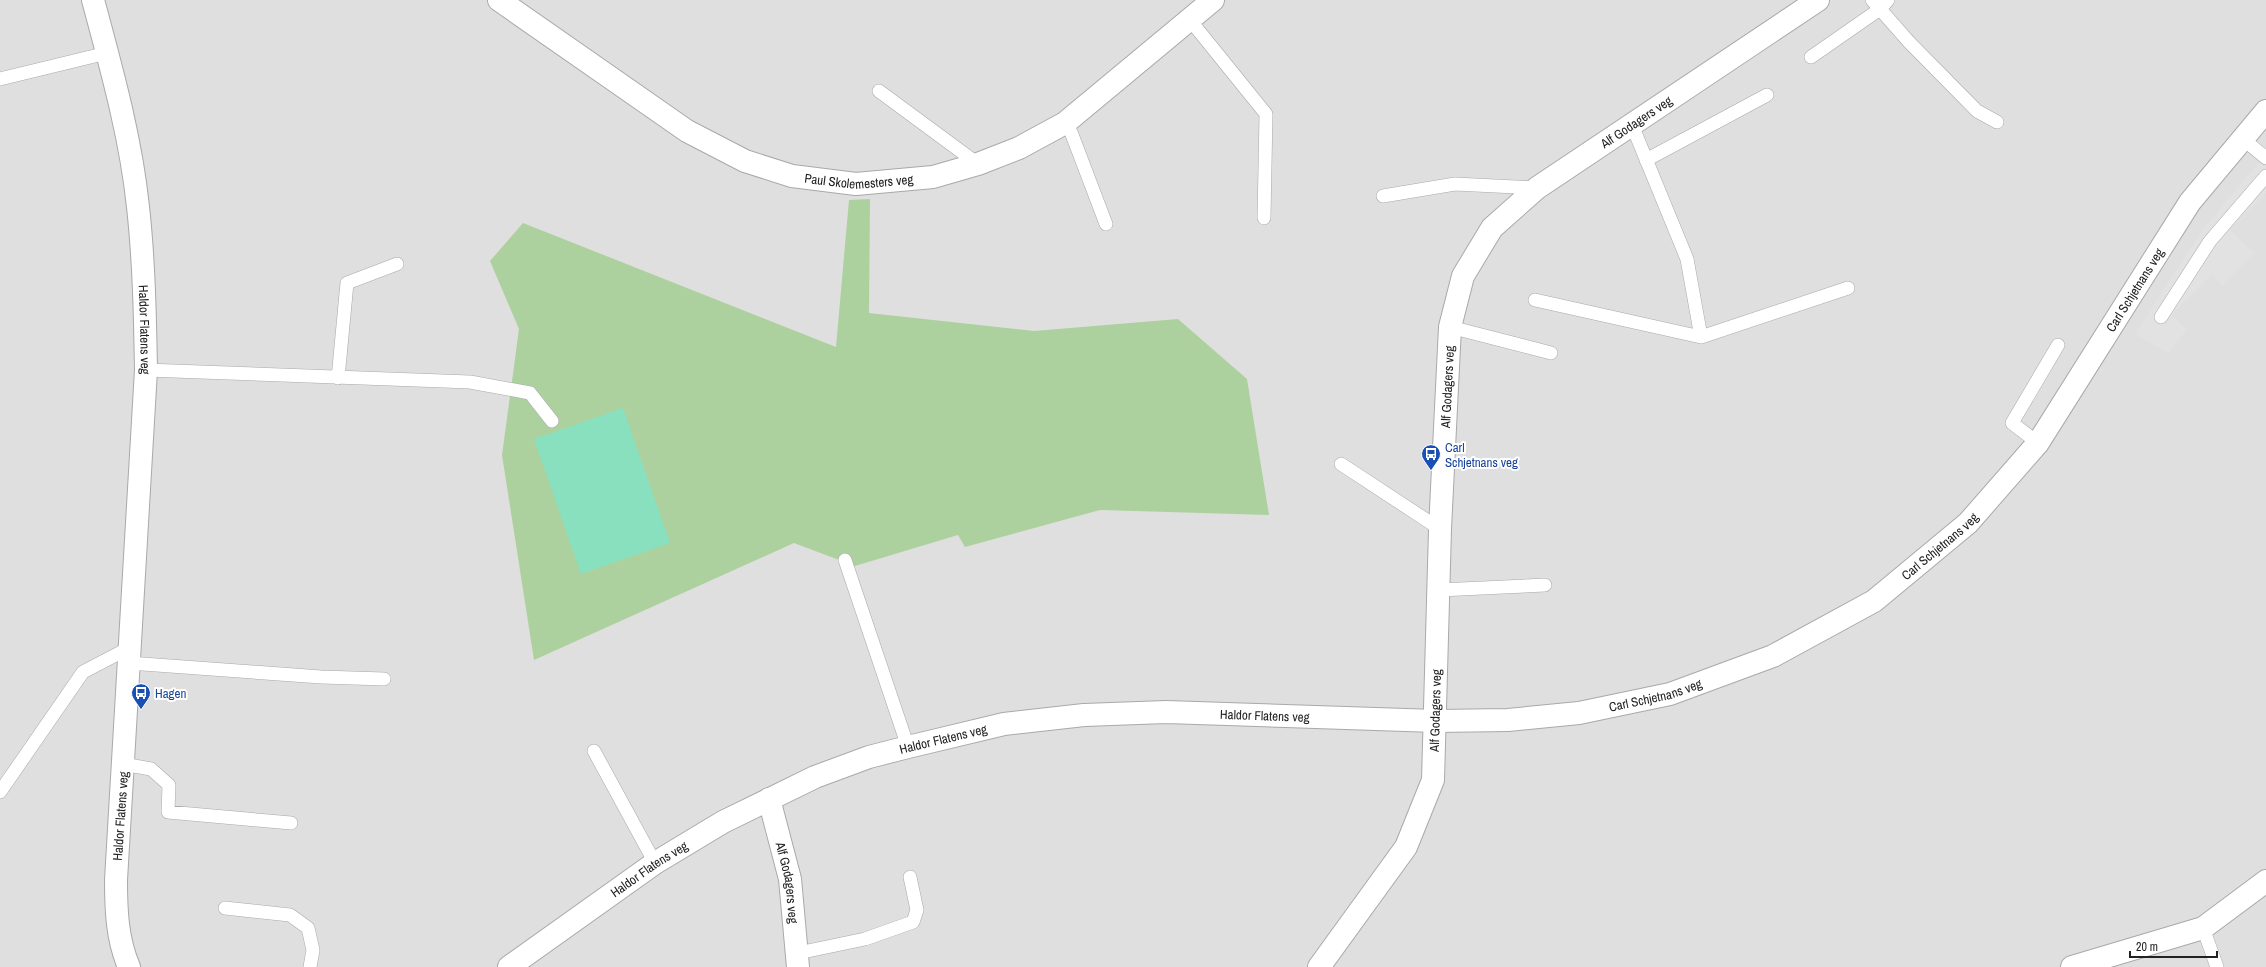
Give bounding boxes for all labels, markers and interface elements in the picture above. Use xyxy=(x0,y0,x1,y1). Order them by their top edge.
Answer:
street label: Alf Godagers veg xyxy=(1597,92,1675,153)
street label: Paul Skolemesters veg xyxy=(803,170,914,193)
street label: Carl Schjetnans veg xyxy=(2102,245,2168,335)
street label: Haldor Flatens veg xyxy=(135,285,154,375)
street label: Alf Godagers veg xyxy=(1437,345,1458,429)
place label: Carl Schjetnans veg xyxy=(1445,439,1518,471)
bus stop icon: Carl Schjetnans veg xyxy=(1420,443,1442,471)
street label: Carl Schjetnans veg xyxy=(1898,509,1982,584)
street label: Alf Godagers veg xyxy=(1426,669,1445,753)
street label: Carl Schjetnans veg xyxy=(1607,675,1704,716)
bus stop icon: Hagen xyxy=(130,682,152,710)
place label: Hagen xyxy=(155,685,186,702)
street label: Haldor Flatens veg xyxy=(1220,706,1310,726)
street label: Haldor Flatens veg xyxy=(898,720,989,758)
street label: Haldor Flatens veg xyxy=(109,771,132,861)
street label: Haldor Flatens veg xyxy=(607,837,691,901)
street label: Alf Godagers veg xyxy=(771,839,802,924)
scale bar xyxy=(2130,933,2217,959)
text: 20 m xyxy=(2136,939,2158,955)

